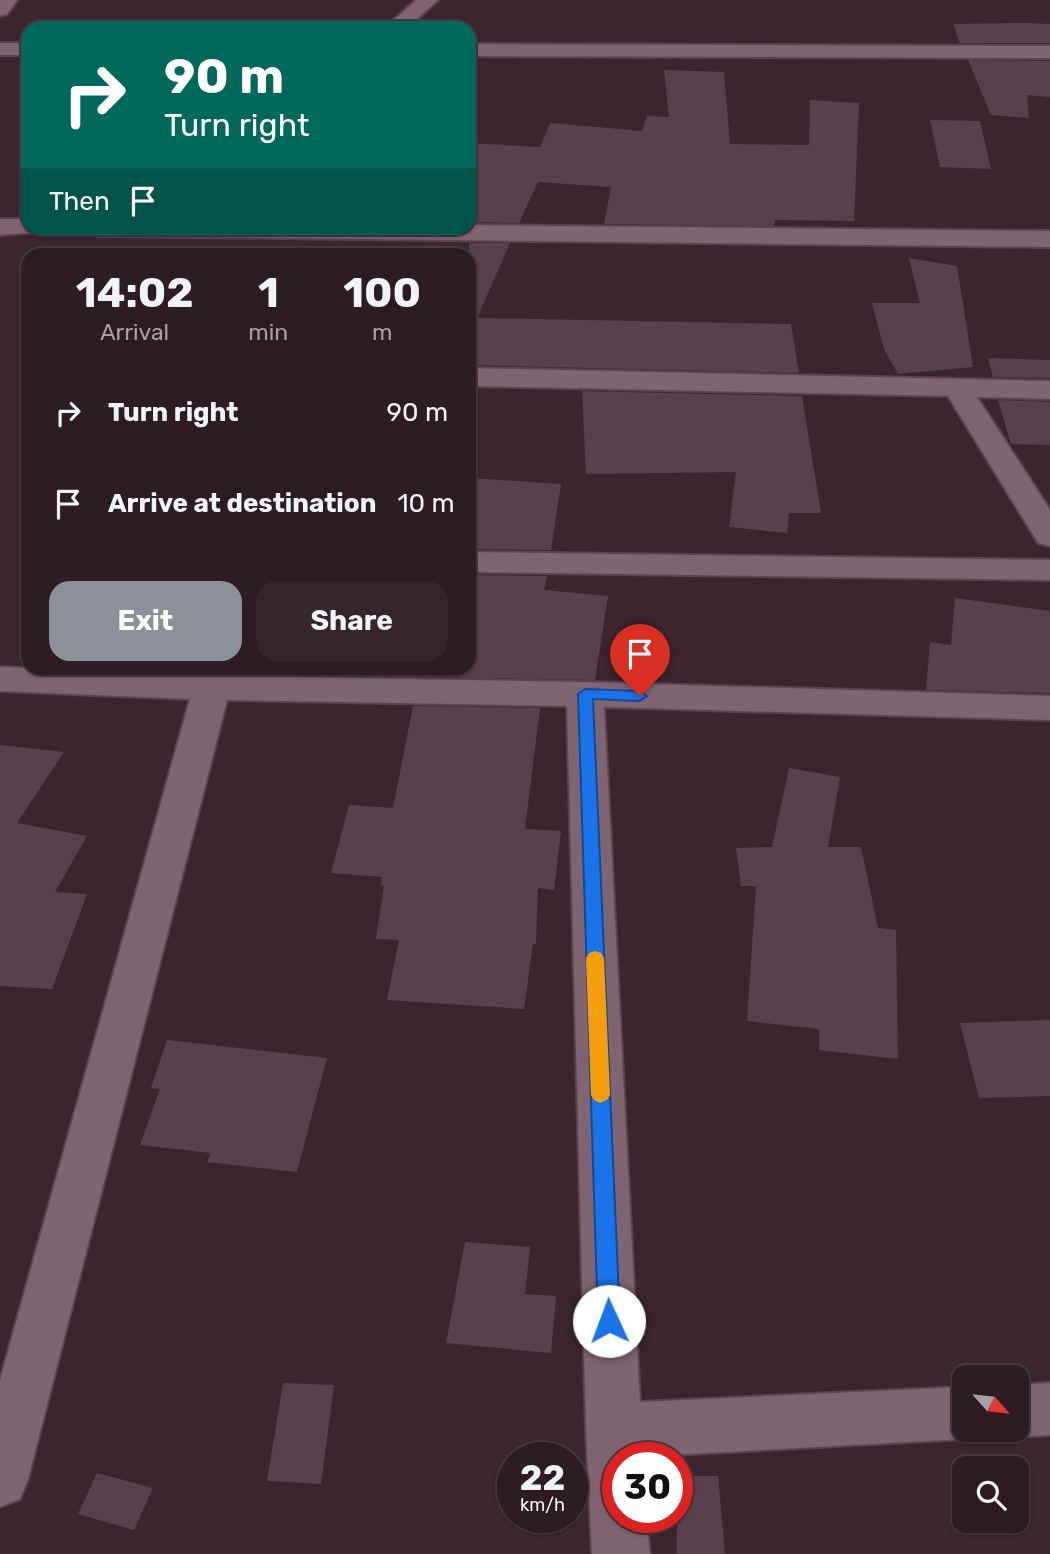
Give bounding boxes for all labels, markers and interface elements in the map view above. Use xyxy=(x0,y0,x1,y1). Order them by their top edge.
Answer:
text: 90 m xyxy=(164,47,284,105)
icon: right xyxy=(49,49,140,140)
text: Turn right xyxy=(164,106,309,144)
icon: arrive xyxy=(124,182,162,220)
text: Then xyxy=(49,186,110,217)
text: 14:02 xyxy=(76,268,194,318)
text: 1 xyxy=(258,268,279,318)
text: 100 xyxy=(343,268,421,318)
text: Arrival xyxy=(100,318,169,346)
text: min xyxy=(248,318,288,346)
text: m xyxy=(372,318,392,346)
icon: right xyxy=(49,394,87,432)
text: Turn right xyxy=(108,397,238,428)
text: 90 m xyxy=(387,397,448,428)
icon: arrive xyxy=(49,485,87,523)
text: Arrive at destination xyxy=(108,488,376,519)
text: 10 m xyxy=(397,488,455,519)
button: Exit xyxy=(49,581,242,661)
button: Share xyxy=(256,581,448,661)
pin xyxy=(610,624,670,696)
icon: arrive xyxy=(621,635,659,673)
position arrow xyxy=(572,1284,646,1358)
north arrow xyxy=(952,1365,1029,1442)
map controls xyxy=(952,1365,1029,1533)
speed limit sign: 30 xyxy=(602,1442,693,1533)
button: search xyxy=(952,1456,1029,1533)
text: 22 xyxy=(520,1457,565,1499)
text: km/h xyxy=(520,1494,565,1516)

